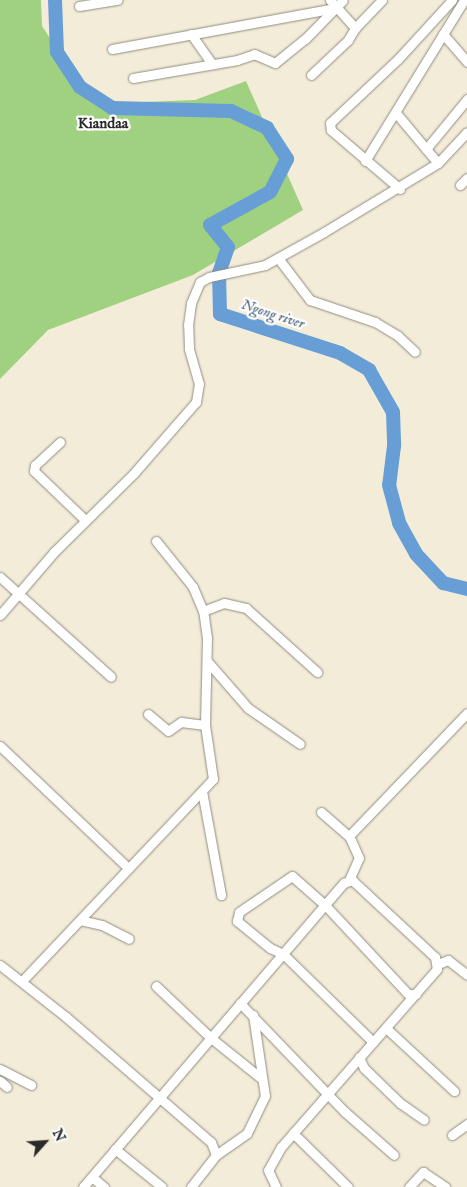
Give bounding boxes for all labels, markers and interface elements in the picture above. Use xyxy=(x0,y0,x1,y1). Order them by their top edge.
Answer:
district label: Kiandaa xyxy=(78,115,128,133)
water label: Ngong river xyxy=(239,295,307,333)
north arrow xyxy=(20,1117,70,1167)
text: N xyxy=(48,1126,69,1145)

